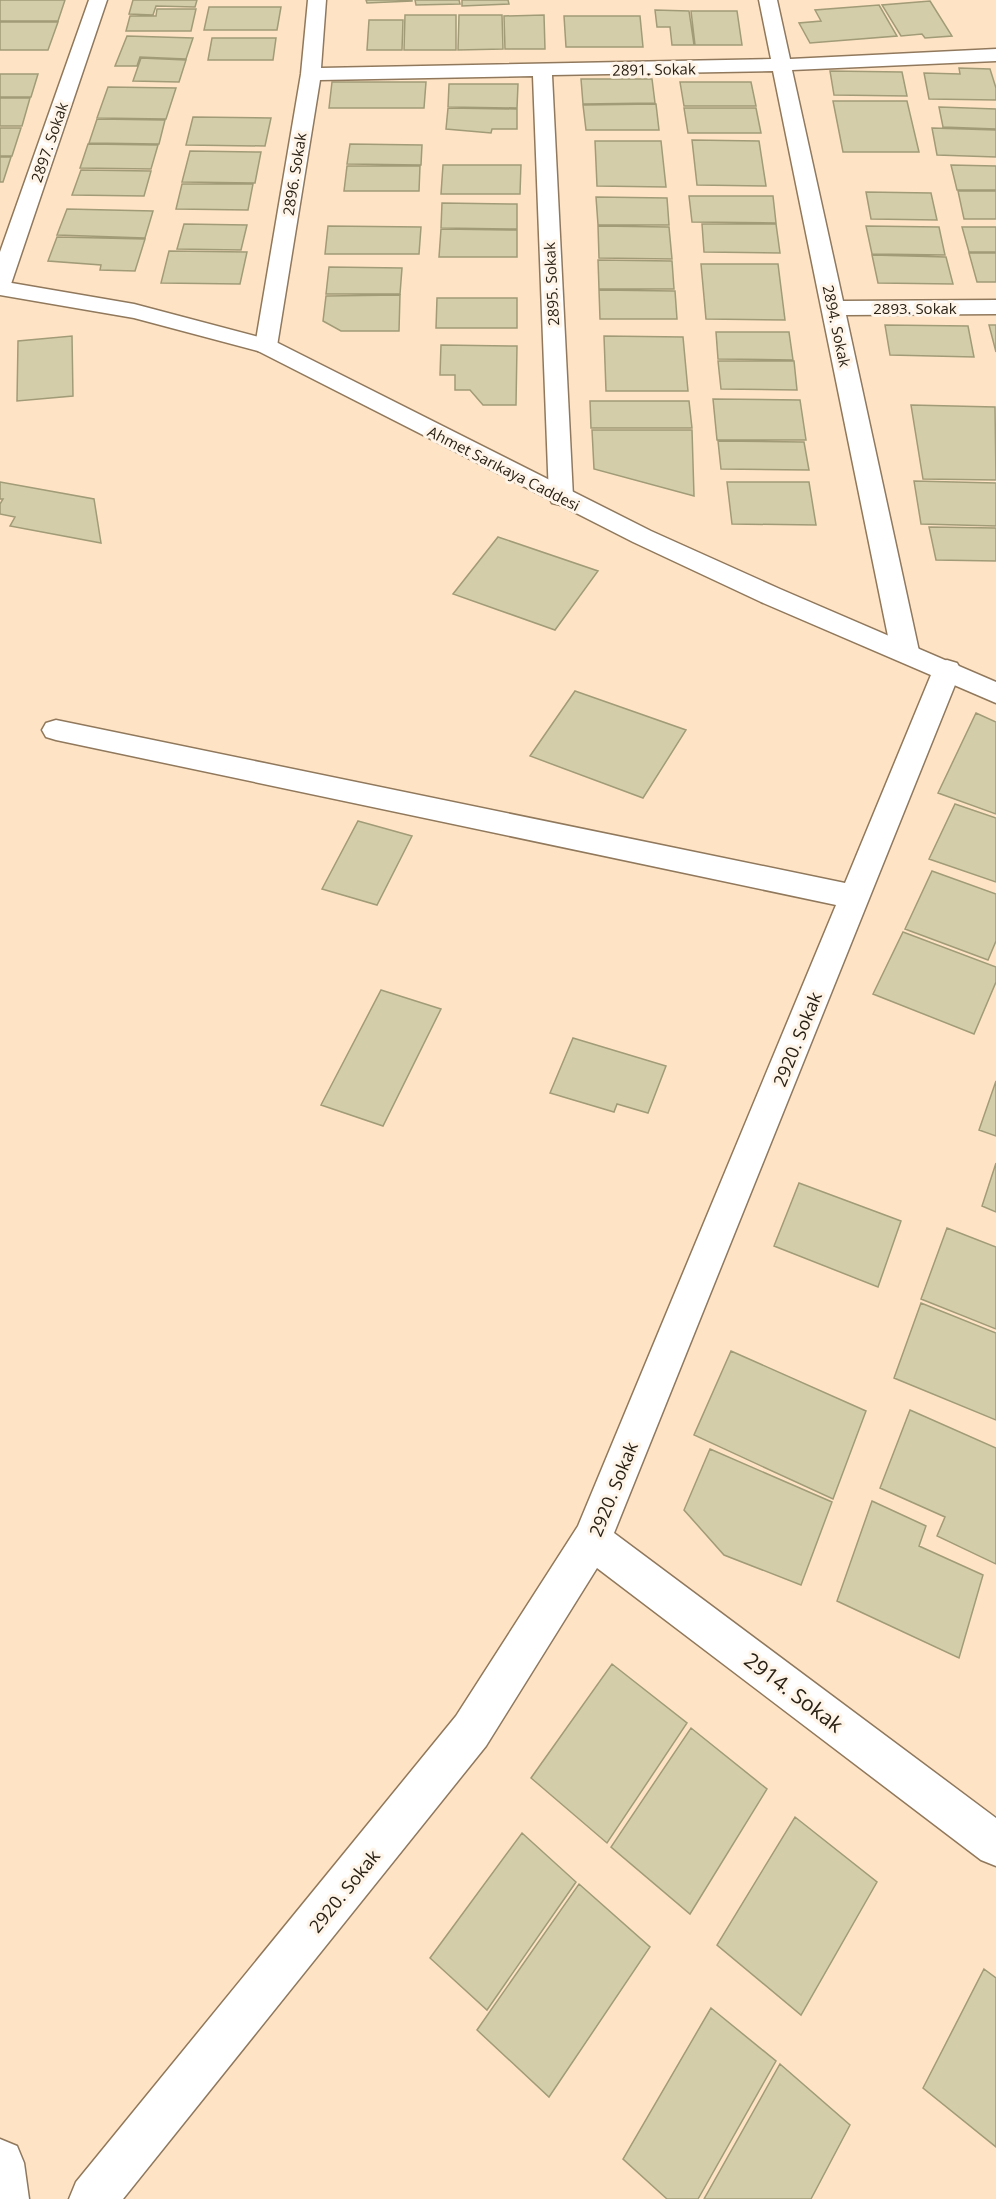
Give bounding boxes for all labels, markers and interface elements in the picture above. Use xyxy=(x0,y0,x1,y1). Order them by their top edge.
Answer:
street label: 2891. Sokak xyxy=(612,58,696,80)
street label: 2897. Sokak xyxy=(26,99,72,185)
street label: 2896. Sokak xyxy=(278,131,310,217)
street label: 2895. Sokak xyxy=(539,242,563,326)
street label: 2894. Sokak xyxy=(819,283,855,369)
street label: 2893. Sokak xyxy=(873,298,957,318)
street label: Ahmet Sarıkaya Caddesi xyxy=(425,421,583,515)
street label: 2920. Sokak xyxy=(767,988,827,1090)
street label: 2920. Sokak xyxy=(583,1438,643,1540)
street label: 2914. Sokak xyxy=(739,1646,849,1738)
street label: 2920. Sokak xyxy=(303,1844,385,1937)

